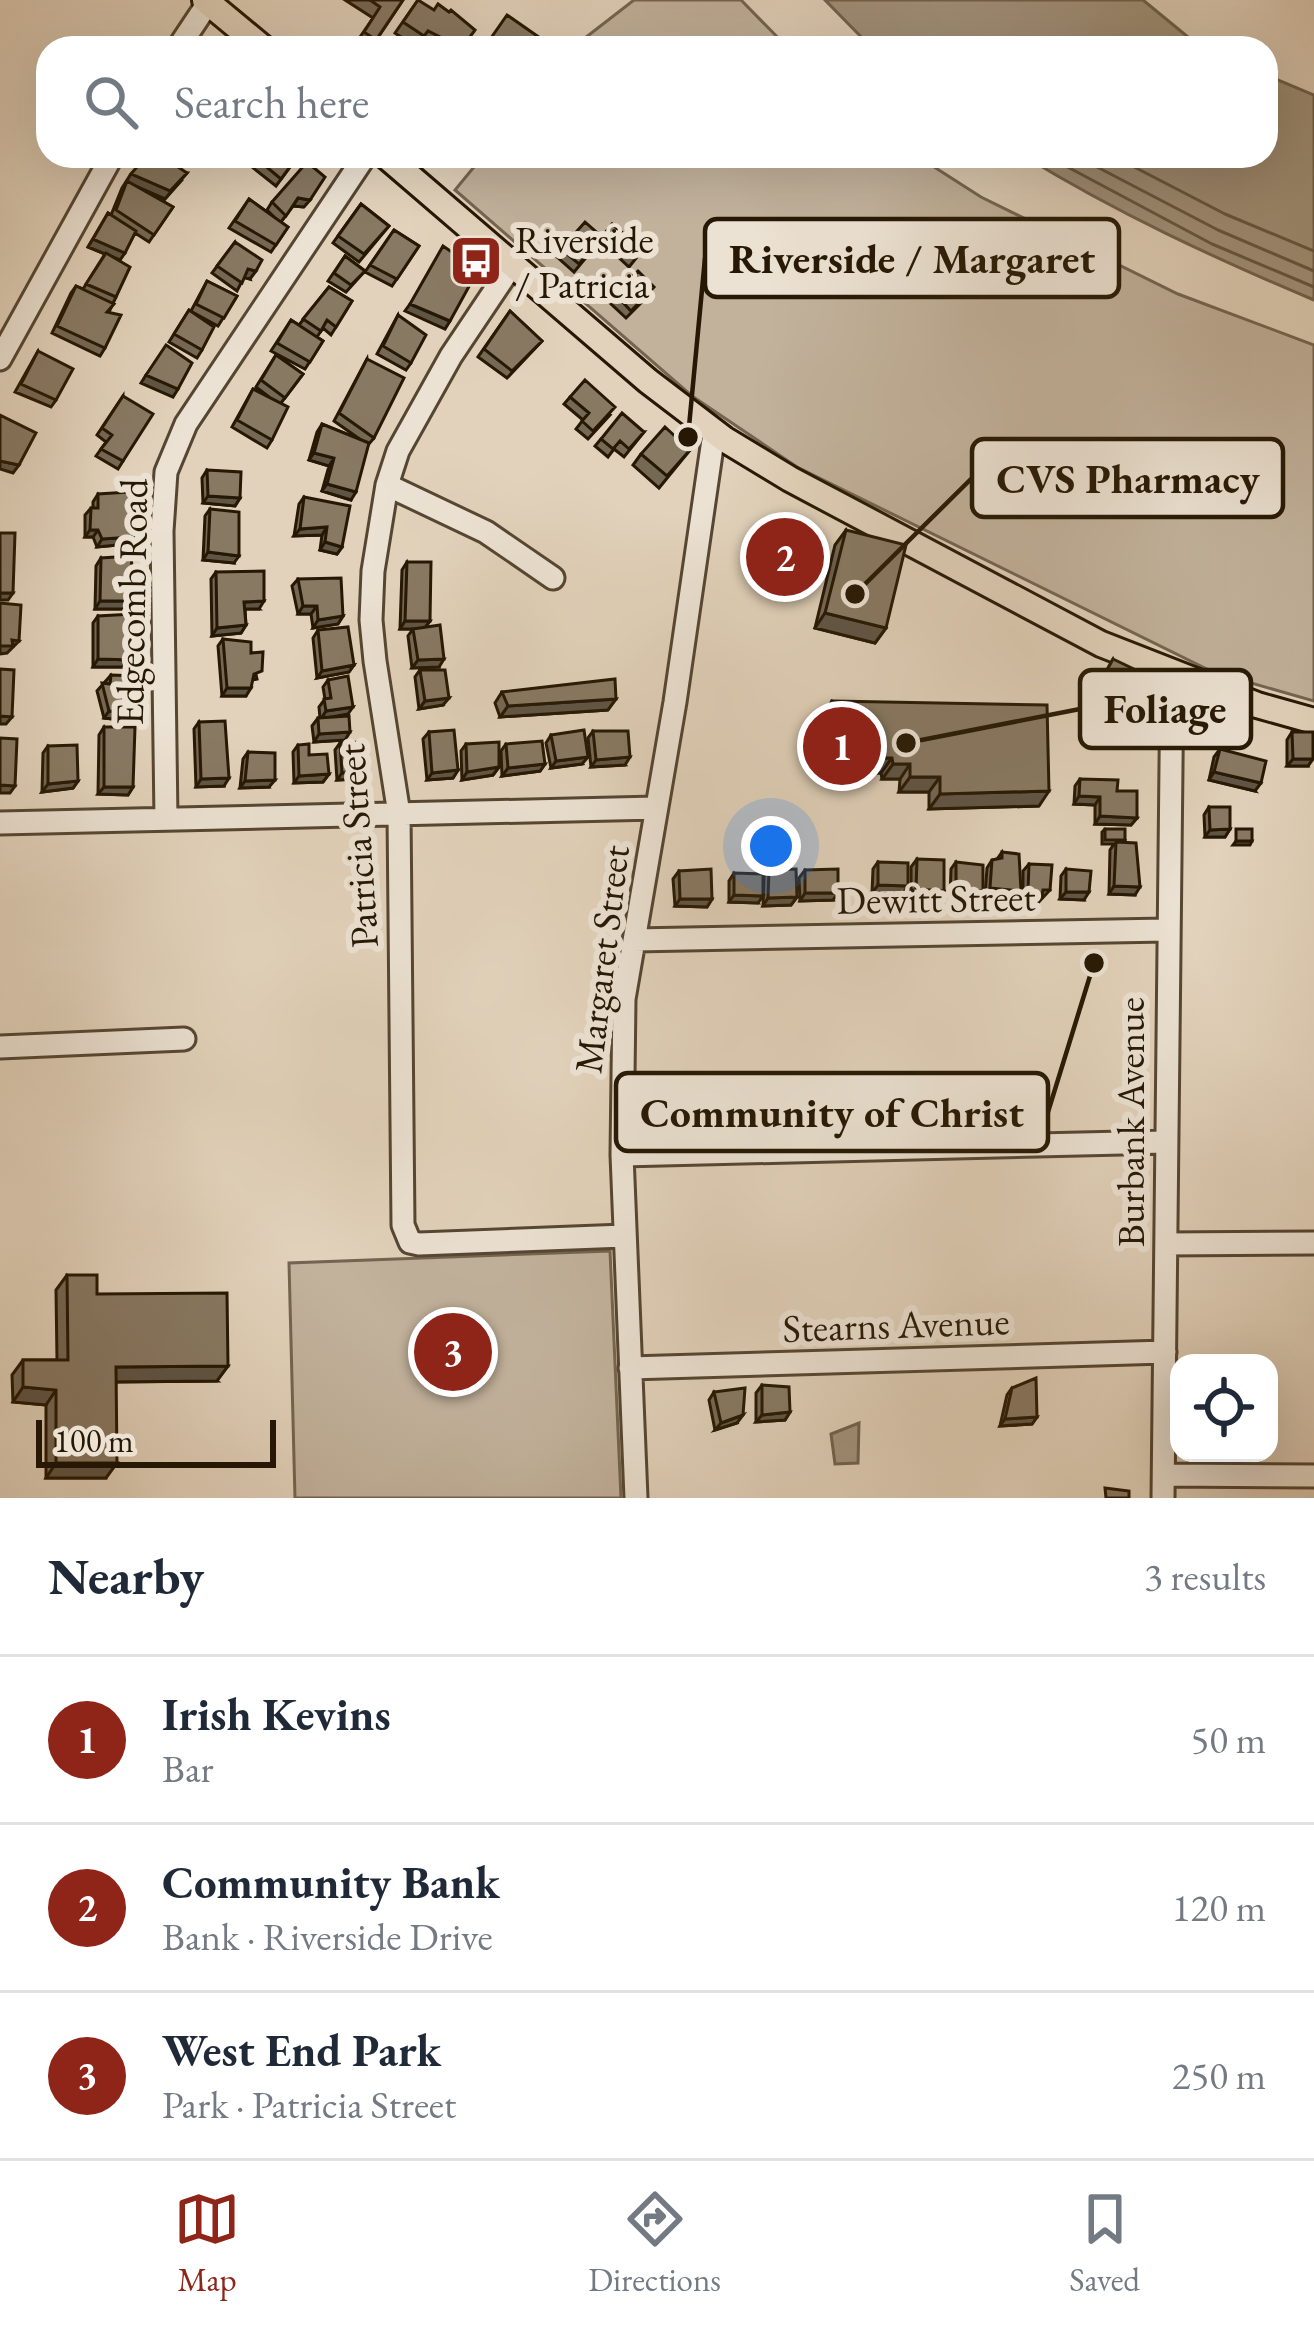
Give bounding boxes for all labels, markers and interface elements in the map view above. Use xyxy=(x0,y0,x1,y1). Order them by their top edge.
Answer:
search box xyxy=(36,36,1278,168)
icon: search xyxy=(78,69,144,135)
text: Search here xyxy=(174,73,369,131)
place label: Riverside / Patricia xyxy=(515,214,654,310)
callout: Riverside / Margaret xyxy=(705,219,1119,297)
text: Riverside / Margaret xyxy=(729,231,1095,286)
bus stop icon: Riverside / Patricia xyxy=(448,233,504,289)
callout: CVS Pharmacy xyxy=(972,439,1283,517)
text: CVS Pharmacy xyxy=(996,451,1260,506)
street label: Edgecomb Road xyxy=(104,478,159,726)
pin: 2 xyxy=(746,512,824,602)
callout: Foliage xyxy=(1080,670,1251,748)
text: Foliage xyxy=(1103,681,1227,736)
pin: 1 xyxy=(803,701,881,791)
street label: Patricia Street xyxy=(325,742,390,950)
your location xyxy=(741,816,801,876)
street label: Margaret Street xyxy=(562,842,641,1076)
street label: Dewitt Street xyxy=(836,871,1036,926)
street label: Burbank Avenue xyxy=(1105,997,1156,1247)
callout: Community of Christ xyxy=(616,1073,1048,1151)
text: Community of Christ xyxy=(640,1085,1024,1140)
street label: Stearns Avenue xyxy=(782,1295,1010,1354)
pin: 3 xyxy=(414,1307,492,1397)
map controls xyxy=(1170,1354,1278,1462)
button: locate xyxy=(1170,1354,1278,1462)
scale bar xyxy=(36,1414,276,1467)
text: 100 m xyxy=(54,1419,134,1462)
text: Nearby xyxy=(48,1543,204,1609)
text: 3 results xyxy=(1144,1551,1266,1602)
text: Irish Kevins xyxy=(162,1685,391,1743)
text: 1 xyxy=(77,1714,97,1765)
text: 50 m xyxy=(1190,1714,1266,1765)
text: Bar xyxy=(162,1743,213,1794)
text: Community Bank xyxy=(162,1853,500,1911)
text: 2 xyxy=(77,1882,97,1933)
text: 120 m xyxy=(1172,1882,1266,1933)
text: Bank · Riverside Drive xyxy=(162,1911,493,1962)
text: West End Park xyxy=(162,2021,441,2079)
text: 3 xyxy=(77,2050,97,2101)
text: 250 m xyxy=(1172,2050,1266,2101)
text: Park · Patricia Street xyxy=(162,2079,456,2130)
tab: Map xyxy=(174,2186,240,2301)
tab: Directions xyxy=(588,2186,721,2301)
tab: Saved xyxy=(1069,2186,1140,2301)

